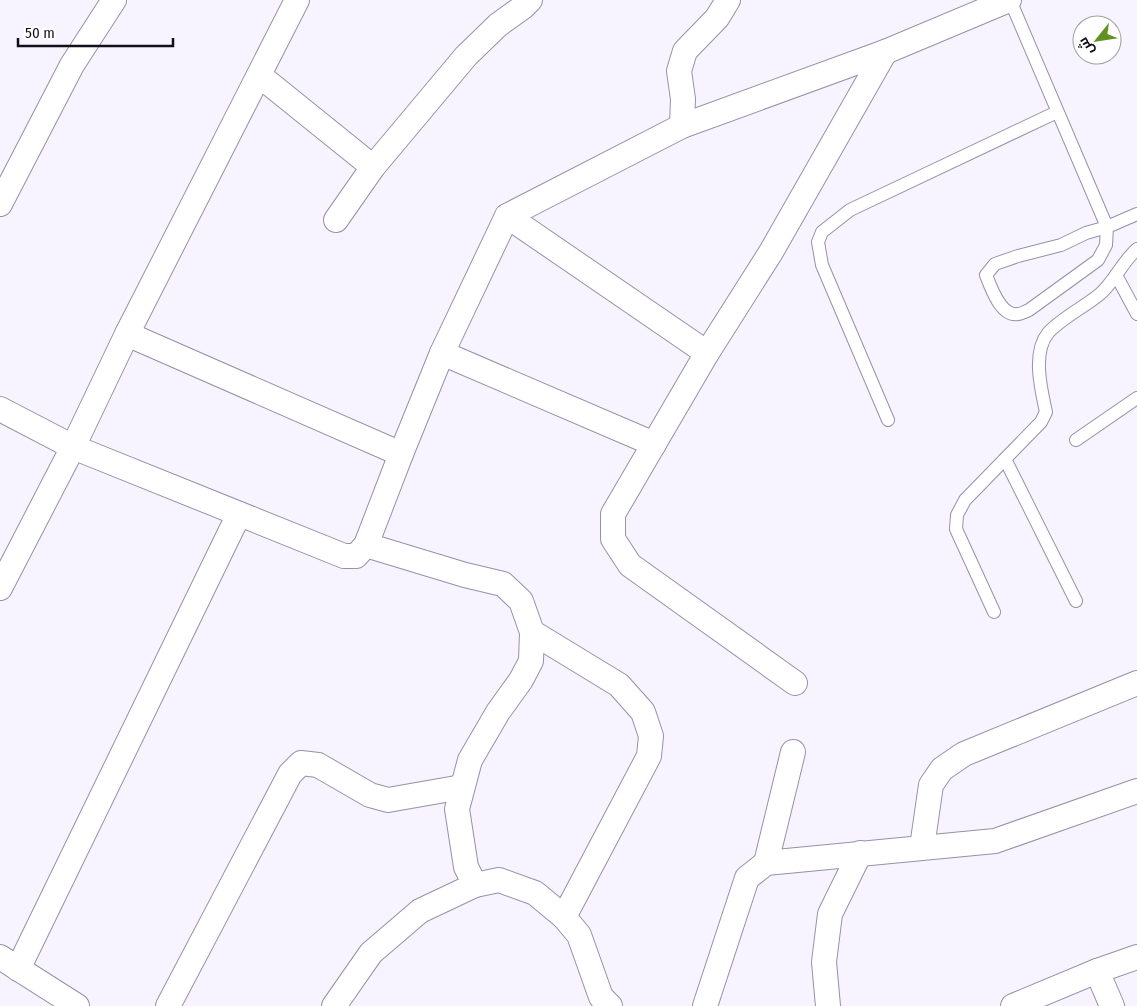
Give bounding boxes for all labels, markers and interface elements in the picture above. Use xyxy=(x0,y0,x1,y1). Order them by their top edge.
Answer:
scale bar xyxy=(18,15,172,47)
north arrow xyxy=(1072,15,1122,65)
text: 50 m xyxy=(25,24,55,42)
text: ش xyxy=(1074,34,1098,58)

